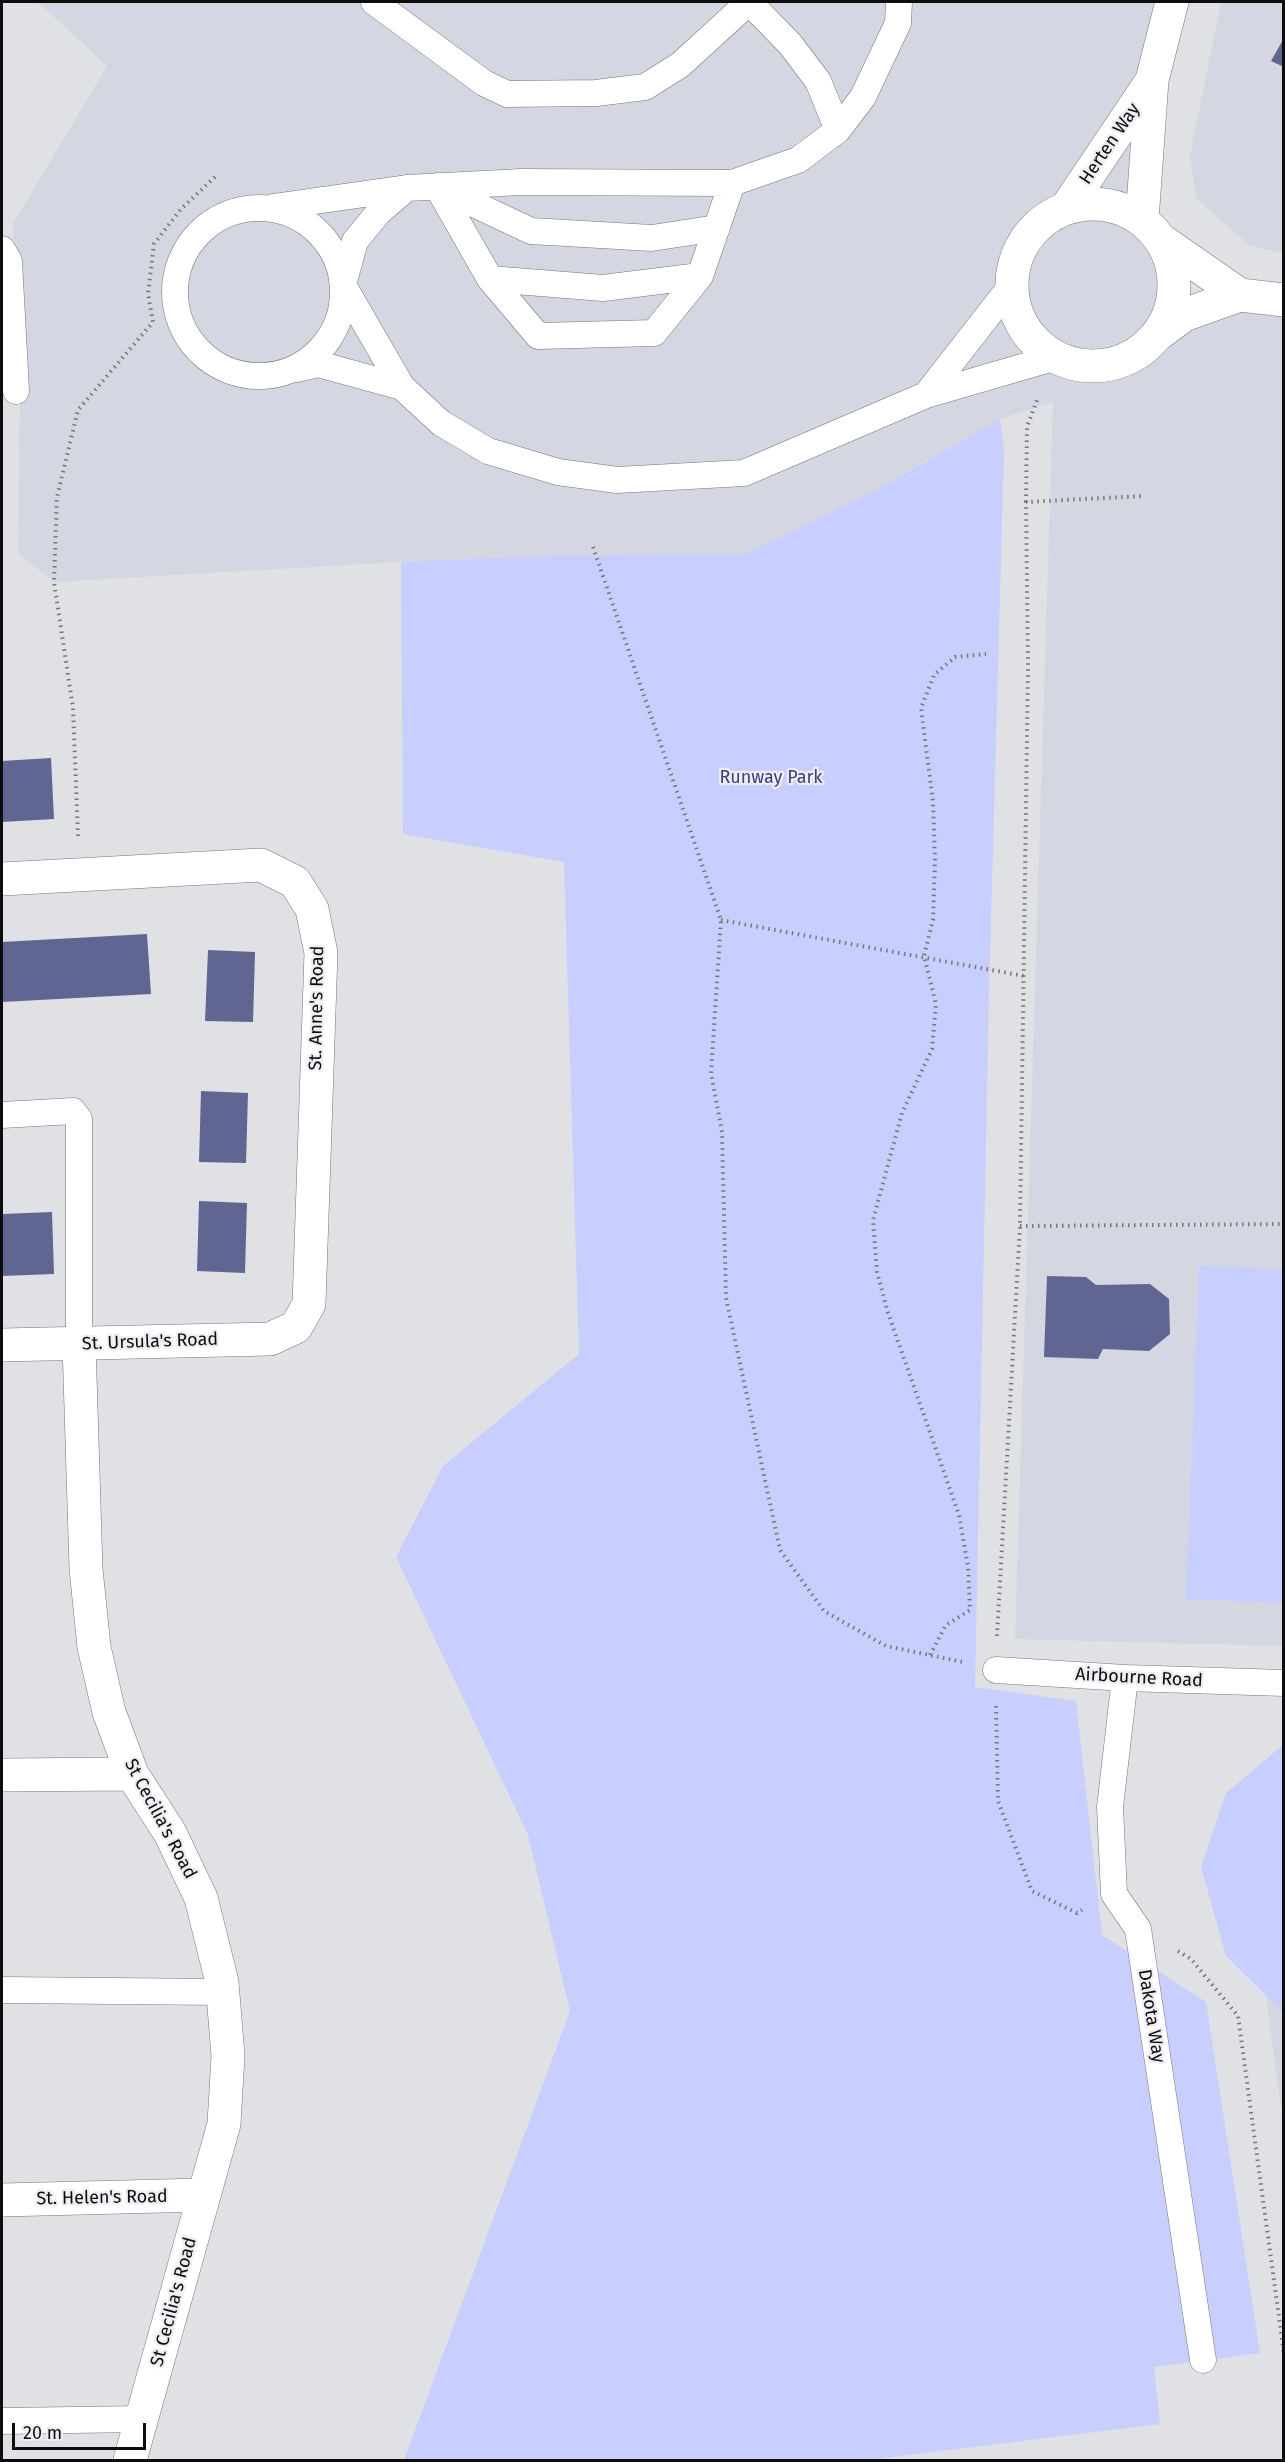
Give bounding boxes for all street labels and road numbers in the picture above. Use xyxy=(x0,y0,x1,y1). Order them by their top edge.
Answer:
street label: Herten Way xyxy=(1075,99,1145,189)
street label: St. Anne's Road xyxy=(305,945,329,1071)
street label: St. Ursula's Road xyxy=(82,1329,218,1355)
street label: Airbourne Road xyxy=(1075,1664,1203,1692)
street label: St Cecilia's Road xyxy=(119,1755,201,1883)
street label: Dakota Way xyxy=(1133,1968,1169,2064)
street label: St. Helen's Road xyxy=(36,2186,168,2210)
street label: St Cecilia's Road xyxy=(146,2235,202,2369)

